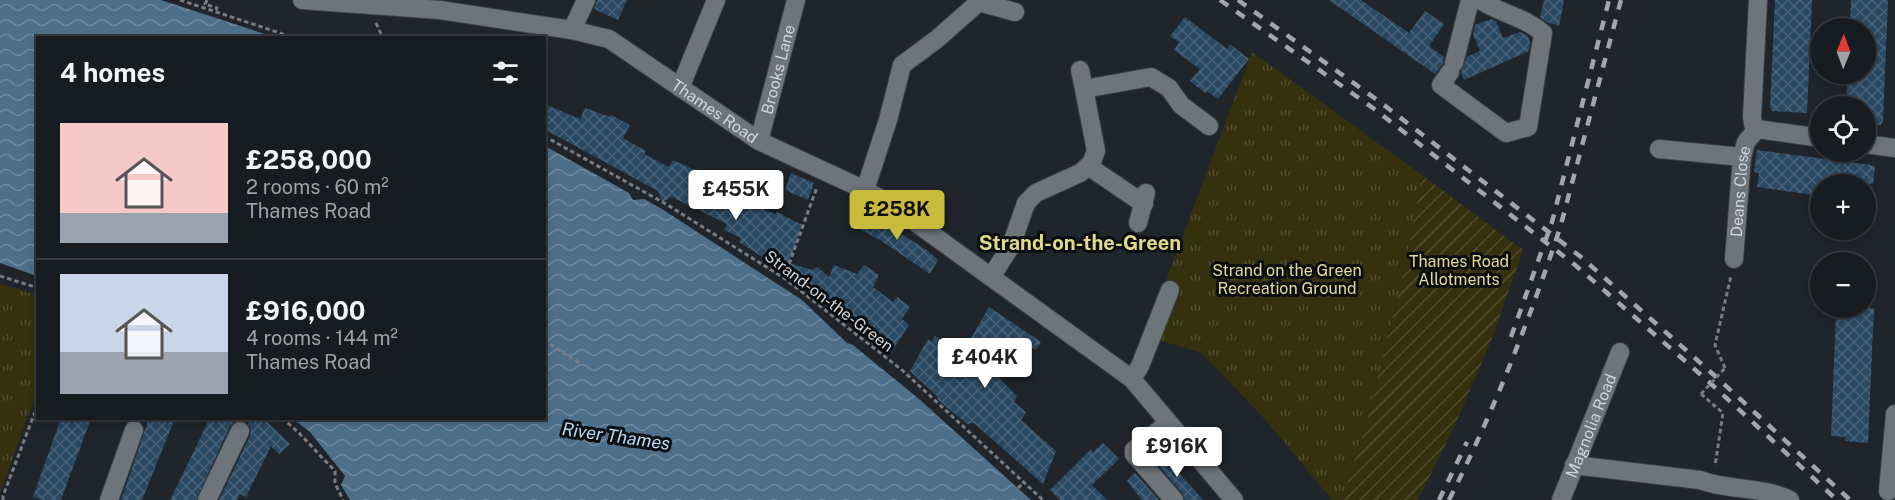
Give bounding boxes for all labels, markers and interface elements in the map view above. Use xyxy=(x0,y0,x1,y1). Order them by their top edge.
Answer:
north arrow xyxy=(1810,18,1876,84)
map controls xyxy=(1810,18,1876,318)
street label: Brooks Lane xyxy=(757,23,799,116)
icon: filters xyxy=(489,56,522,89)
text: 4 homes xyxy=(60,57,165,88)
street label: Thames Road xyxy=(668,75,762,147)
button: locate xyxy=(1810,96,1876,162)
street label: Deans Close xyxy=(1726,143,1754,238)
text: £258,000 xyxy=(246,144,372,175)
icon: home xyxy=(108,147,180,219)
pin: £455K xyxy=(694,170,778,221)
button: + xyxy=(1810,174,1876,240)
text: 2 rooms · 60 m² xyxy=(246,175,389,199)
text: £455K xyxy=(702,177,770,201)
pin: £258K xyxy=(855,190,939,241)
text: £258K xyxy=(864,197,930,221)
text: Thames Road xyxy=(246,199,371,223)
district label: Strand-on-the-Green xyxy=(979,231,1181,255)
street label: Strand-on-the-Green xyxy=(761,246,897,356)
park label: Thames Road Allotments xyxy=(1409,252,1509,289)
button: − xyxy=(1810,252,1876,318)
park label: Strand on the Green Recreation Ground xyxy=(1212,261,1362,298)
text: £916,000 xyxy=(246,295,366,326)
icon: home xyxy=(108,298,180,370)
text: 4 rooms · 144 m² xyxy=(246,326,398,350)
pin: £404K xyxy=(943,338,1027,389)
text: £404K xyxy=(952,345,1018,369)
text: Thames Road xyxy=(246,350,371,374)
street label: Magnolia Road xyxy=(1561,371,1620,481)
water label: River Thames xyxy=(561,418,672,454)
pin: £916K xyxy=(1135,427,1219,478)
text: £916K xyxy=(1146,434,1208,458)

